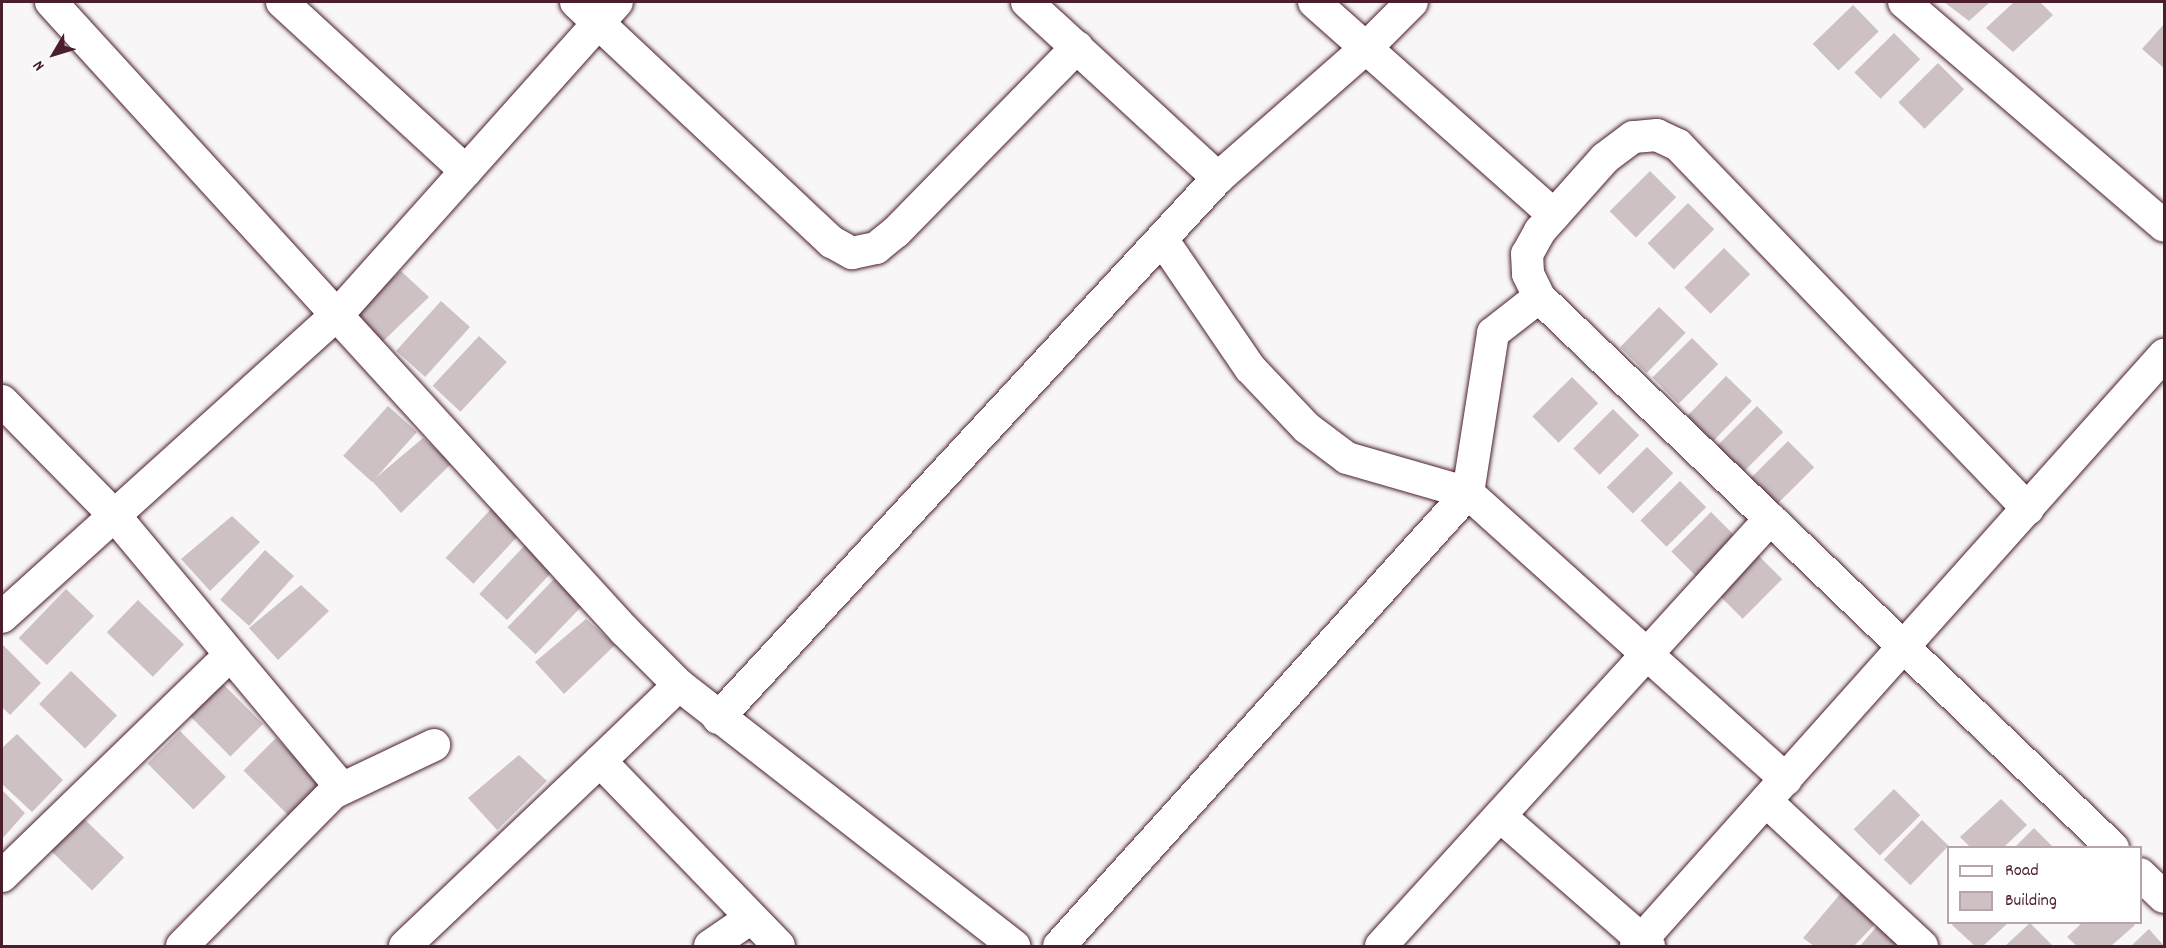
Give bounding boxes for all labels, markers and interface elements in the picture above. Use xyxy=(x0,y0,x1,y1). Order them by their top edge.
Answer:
north arrow xyxy=(24,24,84,84)
text: N xyxy=(28,55,51,76)
legend xyxy=(1947,846,2142,924)
text: Road xyxy=(2005,859,2039,884)
text: Building xyxy=(2005,889,2057,914)

